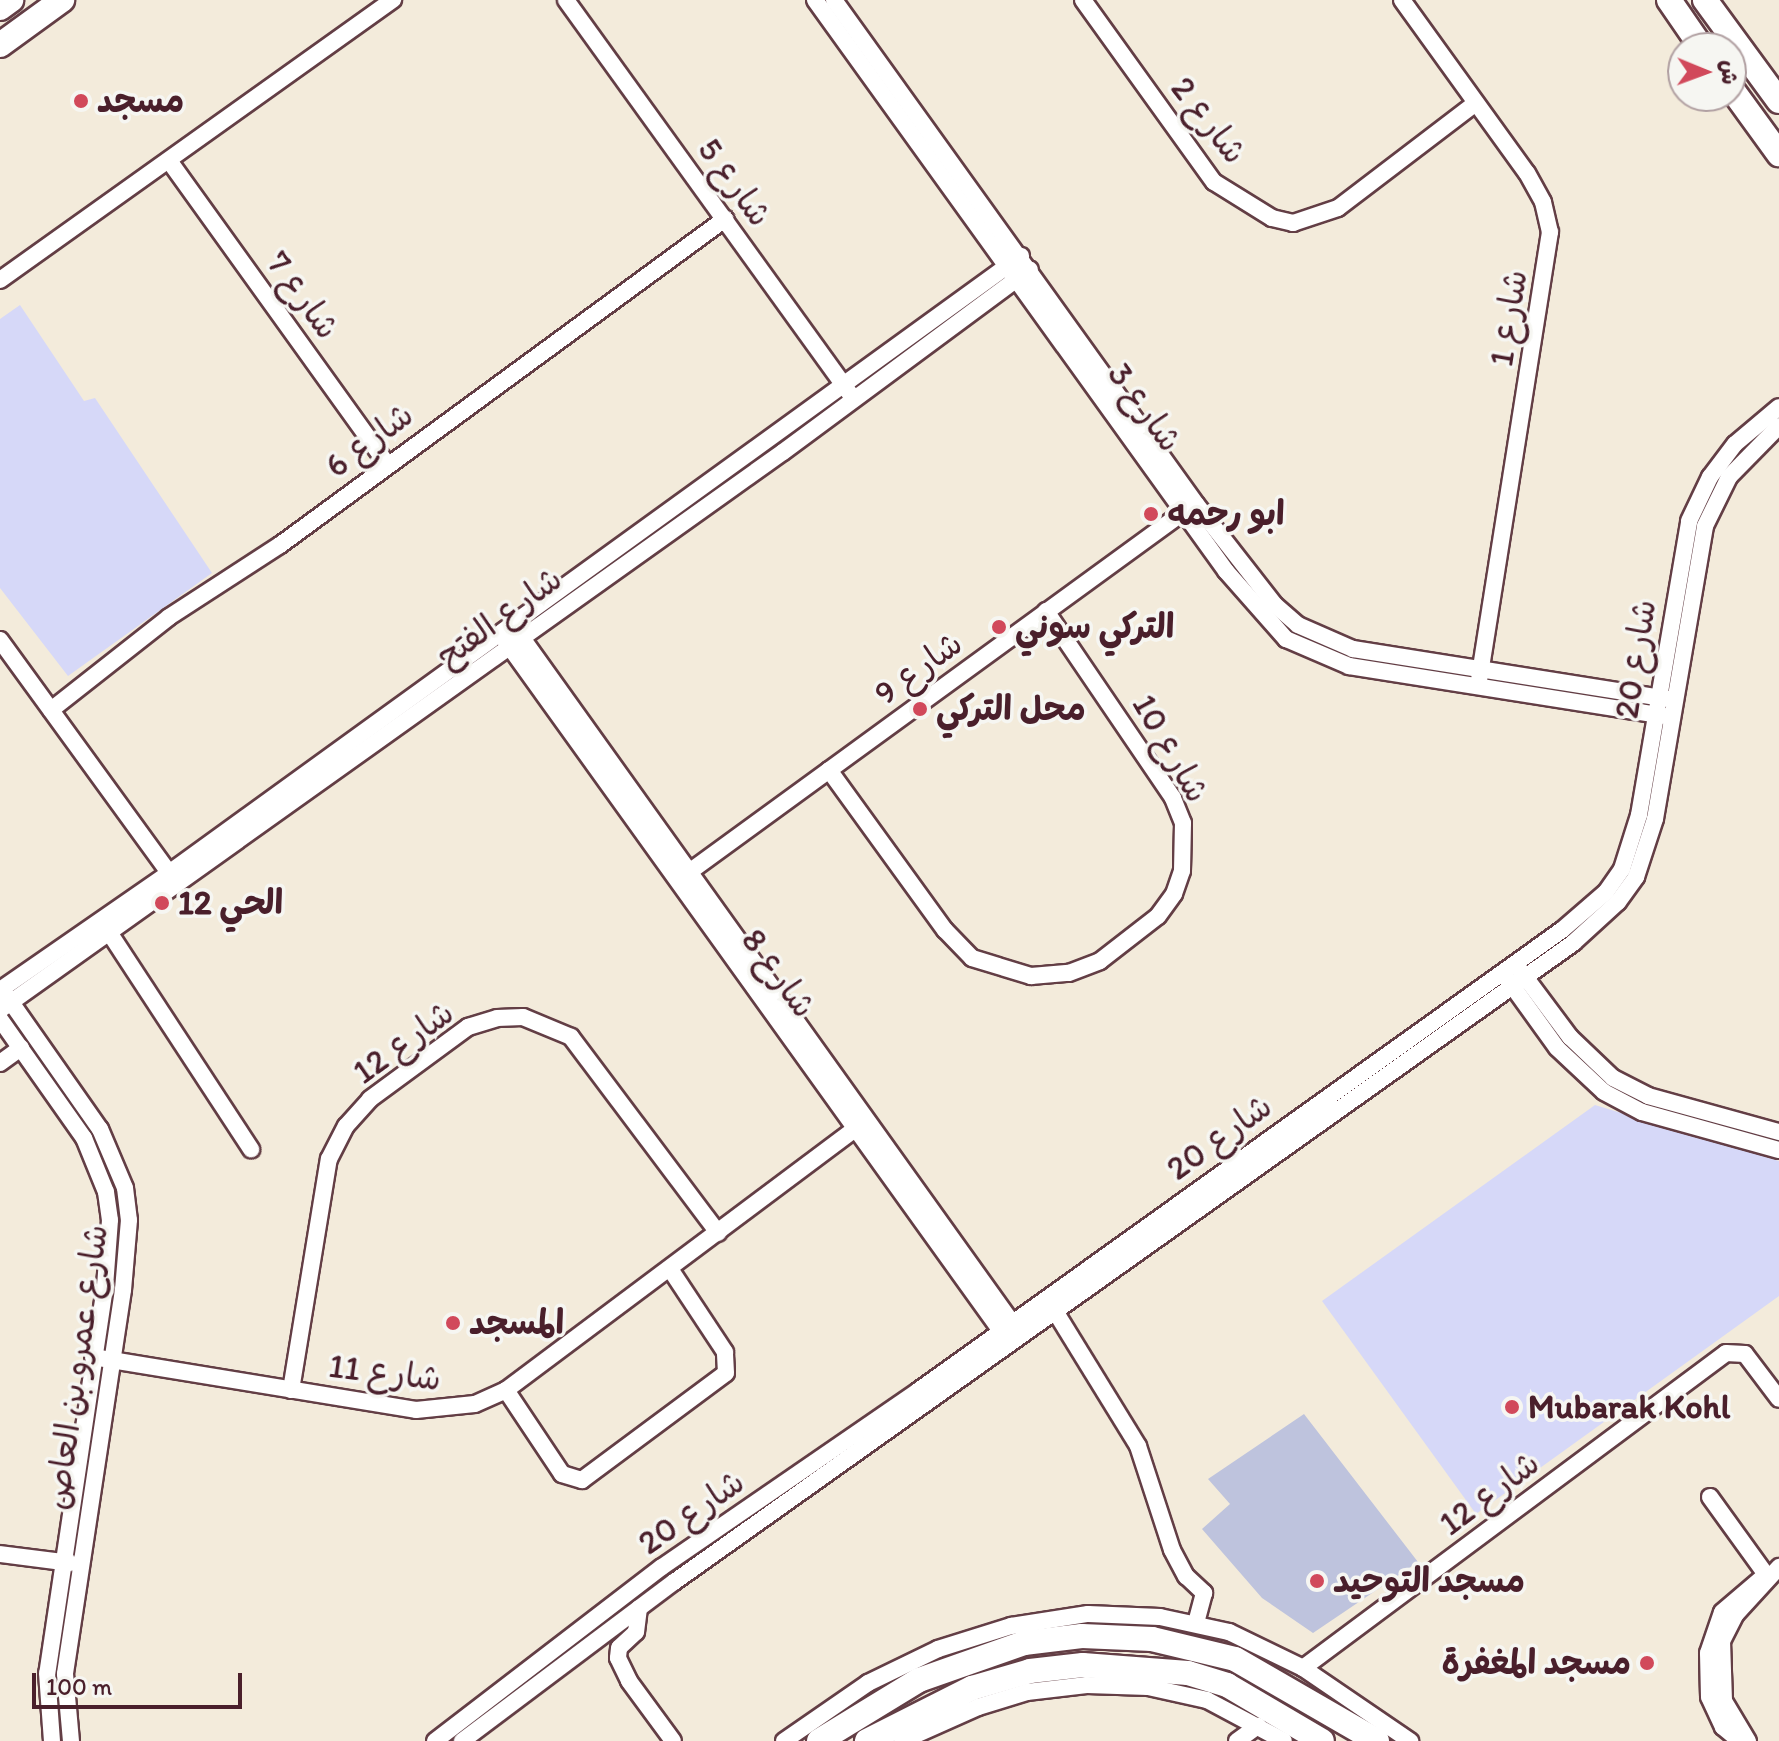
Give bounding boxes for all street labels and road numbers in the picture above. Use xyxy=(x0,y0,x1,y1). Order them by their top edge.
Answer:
street label: شارع 2 xyxy=(1162,68,1256,172)
street label: شارع 5 xyxy=(689,130,781,234)
street label: شارع 7 xyxy=(258,243,348,347)
street label: شارع 1 xyxy=(1480,267,1536,369)
street label: شارع 3 xyxy=(1099,355,1191,459)
street label: شارع 6 xyxy=(317,394,421,486)
street label: شارع الفتح xyxy=(428,558,570,676)
street label: شارع 20 xyxy=(1605,597,1665,721)
street label: شارع 9 xyxy=(866,622,970,714)
street label: شارع 10 xyxy=(1124,687,1218,809)
street label: شارع 8 xyxy=(733,921,825,1025)
street label: شارع 12 xyxy=(345,992,461,1092)
street label: شارع 20 xyxy=(1158,1085,1280,1189)
street label: شارع عمرو بن العاص xyxy=(36,1222,116,1512)
street label: شارع 11 xyxy=(327,1345,443,1399)
street label: شارع 12 xyxy=(1431,1442,1547,1544)
street label: شارع 20 xyxy=(630,1461,752,1563)

